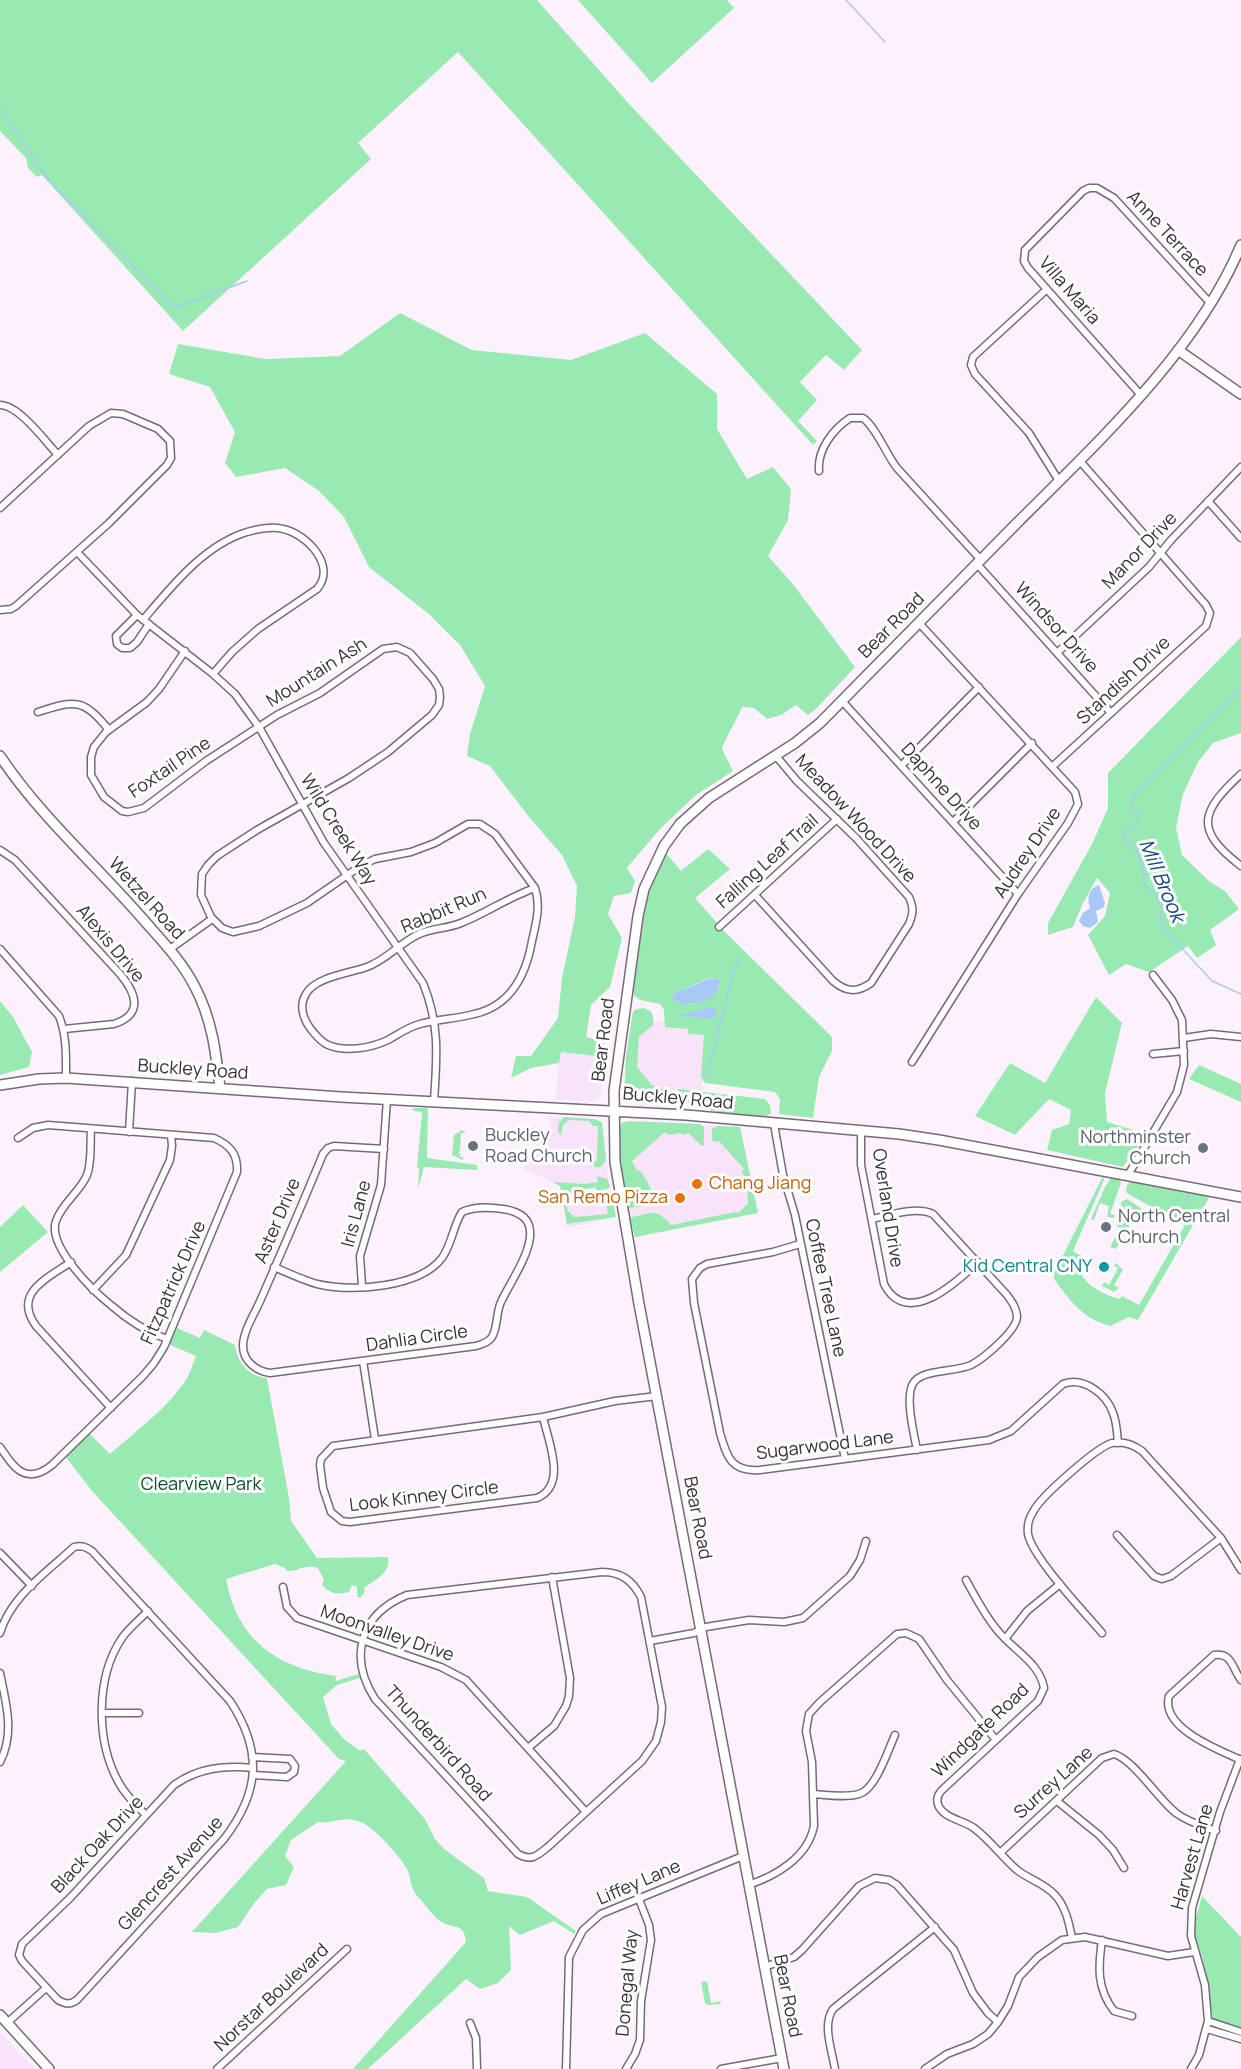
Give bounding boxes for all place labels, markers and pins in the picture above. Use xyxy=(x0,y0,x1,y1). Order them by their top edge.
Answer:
place label: Buckley Road Church xyxy=(485,1125,592,1168)
place label: Northminster Church xyxy=(1080,1127,1191,1170)
marker: Buckley Road Church xyxy=(466,1139,480,1153)
marker: Northminster Church xyxy=(1196,1141,1210,1155)
place label: Chang Jiang xyxy=(709,1173,811,1195)
marker: Chang Jiang xyxy=(690,1177,704,1191)
place label: San Remo Pizza xyxy=(538,1187,668,1209)
marker: San Remo Pizza xyxy=(673,1191,687,1205)
place label: North Central Church xyxy=(1118,1206,1230,1248)
marker: North Central Church xyxy=(1099,1220,1113,1234)
place label: Kid Central CNY xyxy=(963,1256,1092,1278)
marker: Kid Central CNY xyxy=(1097,1260,1111,1274)

